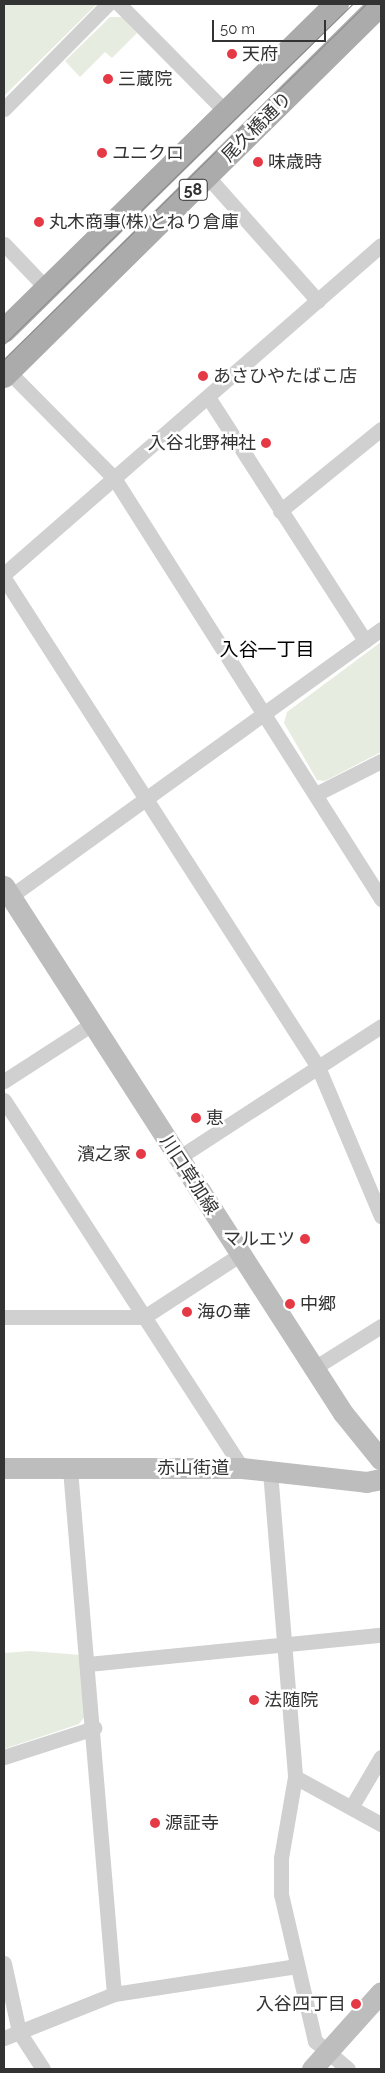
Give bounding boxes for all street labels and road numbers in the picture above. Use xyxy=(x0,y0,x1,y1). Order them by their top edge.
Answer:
street label: 尾久橋通り xyxy=(218,88,296,166)
road number: 58 xyxy=(178,176,208,204)
street label: 川口草加線 xyxy=(155,1131,223,1219)
street label: 赤山街道 xyxy=(157,1457,229,1479)

